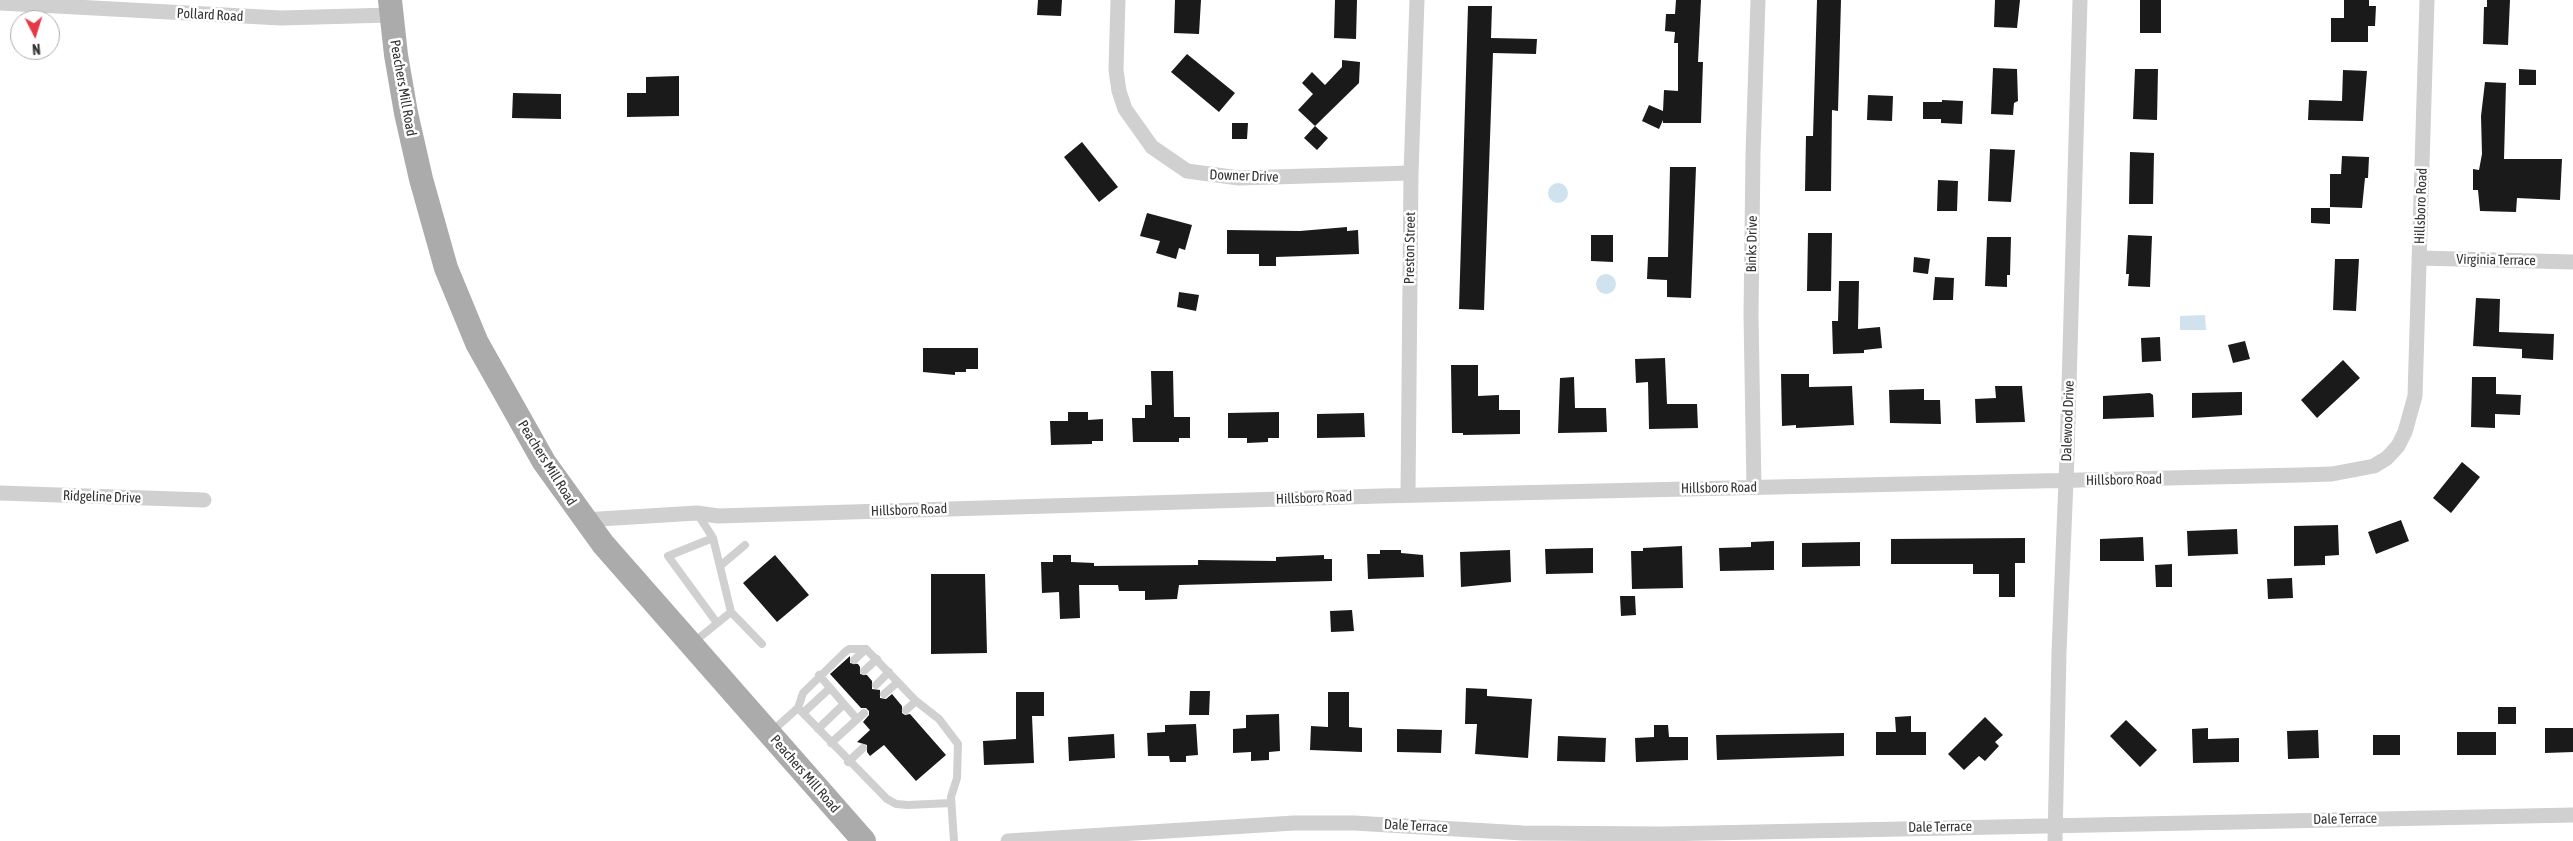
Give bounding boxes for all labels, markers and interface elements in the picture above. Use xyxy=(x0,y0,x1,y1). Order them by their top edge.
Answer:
street label: Pollard Road xyxy=(176,5,244,25)
north arrow xyxy=(10,10,60,60)
street label: Peachers Mill Road xyxy=(386,38,420,138)
text: N xyxy=(31,41,41,57)
street label: Downer Drive xyxy=(1209,166,1279,186)
street label: Hillsboro Road xyxy=(2411,168,2431,244)
street label: Preston Street xyxy=(1401,212,1419,284)
street label: Binks Drive xyxy=(1743,215,1761,273)
street label: Virginia Terrace xyxy=(2456,251,2536,269)
street label: Dalewood Drive xyxy=(2058,380,2078,462)
street label: Peachers Mill Road xyxy=(514,417,580,509)
street label: Hillsboro Road xyxy=(2086,471,2162,489)
street label: Hillsboro Road xyxy=(1681,479,1757,497)
street label: Ridgeline Drive xyxy=(63,487,141,507)
street label: Hillsboro Road xyxy=(1276,488,1352,508)
street label: Hillsboro Road xyxy=(871,500,947,520)
street label: Peachers Mill Road xyxy=(767,732,843,816)
street label: Dale Terrace xyxy=(2313,810,2377,828)
street label: Dale Terrace xyxy=(1384,816,1448,836)
street label: Dale Terrace xyxy=(1908,818,1972,836)

